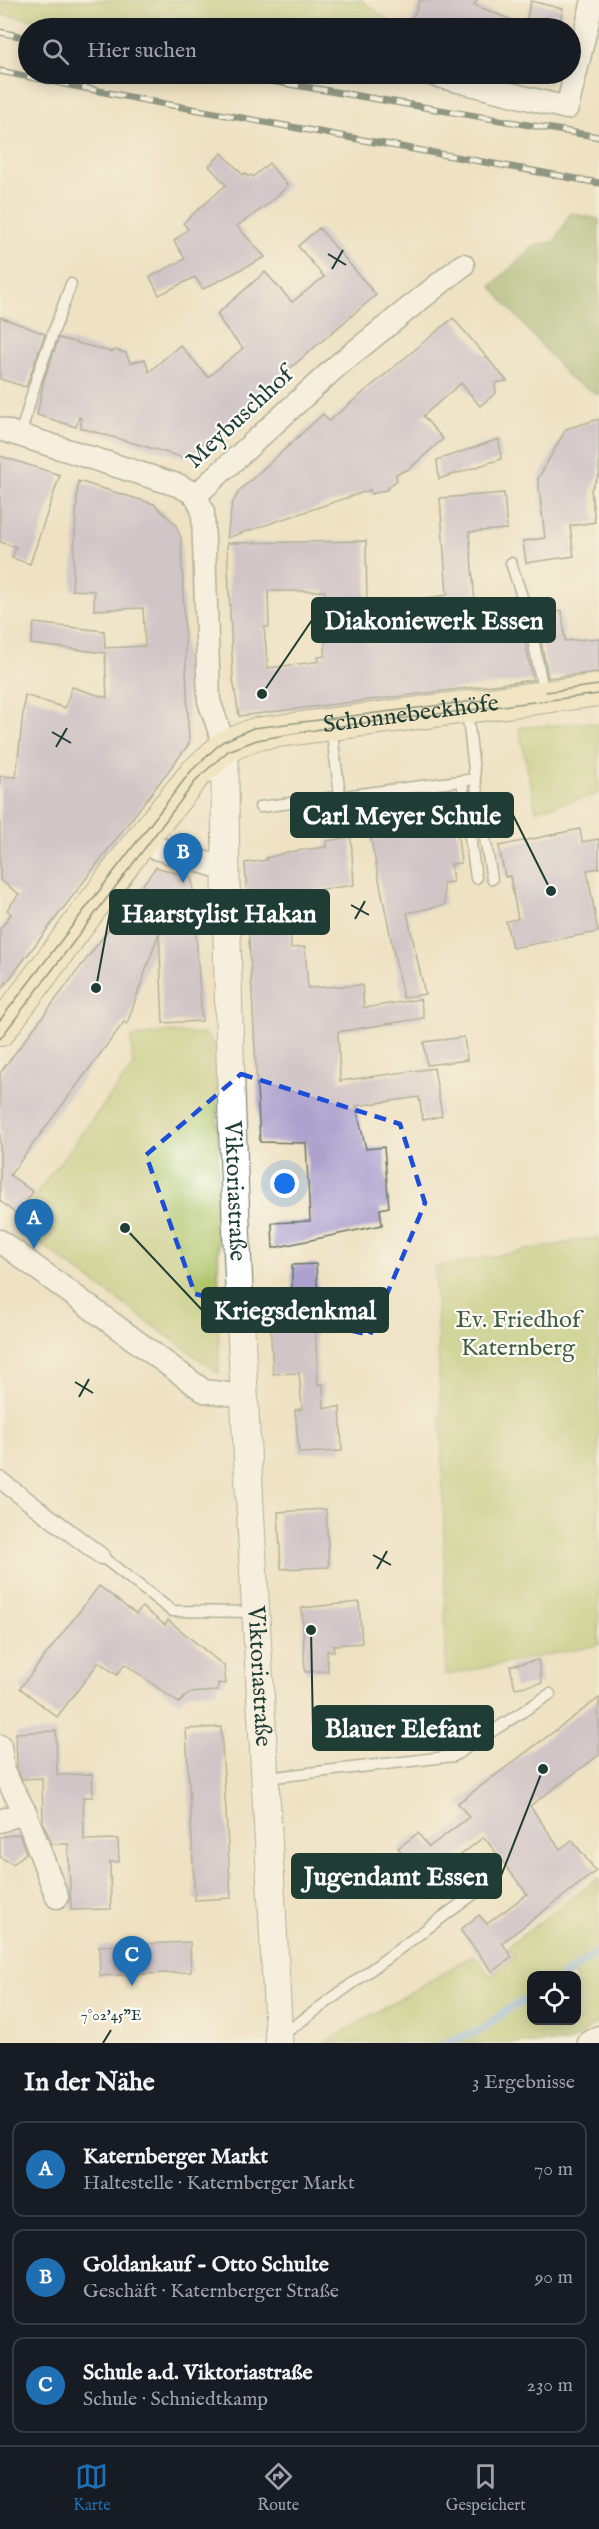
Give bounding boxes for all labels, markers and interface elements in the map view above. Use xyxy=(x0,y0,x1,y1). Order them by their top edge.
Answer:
search box xyxy=(18,18,581,84)
icon: search xyxy=(39,35,72,68)
text: Hier suchen xyxy=(87,37,197,65)
street label: Meybuschhof xyxy=(180,357,303,476)
callout: Diakoniewerk Essen xyxy=(312,598,555,642)
text: Diakoniewerk Essen xyxy=(324,605,544,638)
street label: Schonnebeckhöfe xyxy=(321,687,501,741)
callout: Carl Meyer Schule xyxy=(291,793,513,837)
text: Carl Meyer Schule xyxy=(303,800,501,833)
pin: B xyxy=(164,834,202,883)
callout: Haarstylist Hakan xyxy=(110,890,329,934)
text: Haarstylist Hakan xyxy=(121,898,317,931)
street label: Viktoriastraße xyxy=(217,1119,253,1262)
your location xyxy=(270,1169,299,1198)
pin: A xyxy=(15,1200,54,1249)
callout: Kriegsdenkmal xyxy=(202,1288,388,1332)
text: Kriegsdenkmal xyxy=(214,1295,377,1328)
park label: Ev. Friedhof Katernberg xyxy=(456,1305,585,1364)
street label: Viktoriastraße xyxy=(240,1604,279,1747)
callout: Blauer Elefant xyxy=(313,1706,493,1750)
text: Blauer Elefant xyxy=(325,1713,481,1746)
callout: Jugendamt Essen xyxy=(292,1854,501,1898)
text: Jugendamt Essen xyxy=(300,1861,489,1894)
pin: C xyxy=(112,1936,152,1986)
map controls xyxy=(527,1971,581,2025)
button: locate xyxy=(527,1971,581,2025)
text: 7°02'45"E xyxy=(81,2006,141,2025)
text: In der Nähe xyxy=(24,2066,155,2099)
text: 3 Ergebnisse xyxy=(472,2070,575,2095)
text: Katernberger Markt xyxy=(83,2143,268,2171)
text: A xyxy=(39,2157,52,2182)
text: 70 m xyxy=(534,2157,573,2182)
text: Haltestelle · Katernberger Markt xyxy=(83,2171,355,2196)
text: Goldankauf - Otto Schulte xyxy=(83,2251,329,2279)
text: B xyxy=(39,2265,52,2290)
text: 90 m xyxy=(535,2265,573,2290)
text: Geschäft · Katernberger Straße xyxy=(83,2279,339,2304)
text: Schule a.d. Viktoriastraße xyxy=(83,2359,313,2387)
text: C xyxy=(38,2373,53,2398)
text: 230 m xyxy=(527,2373,573,2398)
text: Schule · Schniedtkamp xyxy=(83,2387,268,2412)
tab: Karte xyxy=(73,2460,111,2516)
tab: Route xyxy=(257,2460,299,2516)
tab: Gespeichert xyxy=(446,2460,526,2516)

